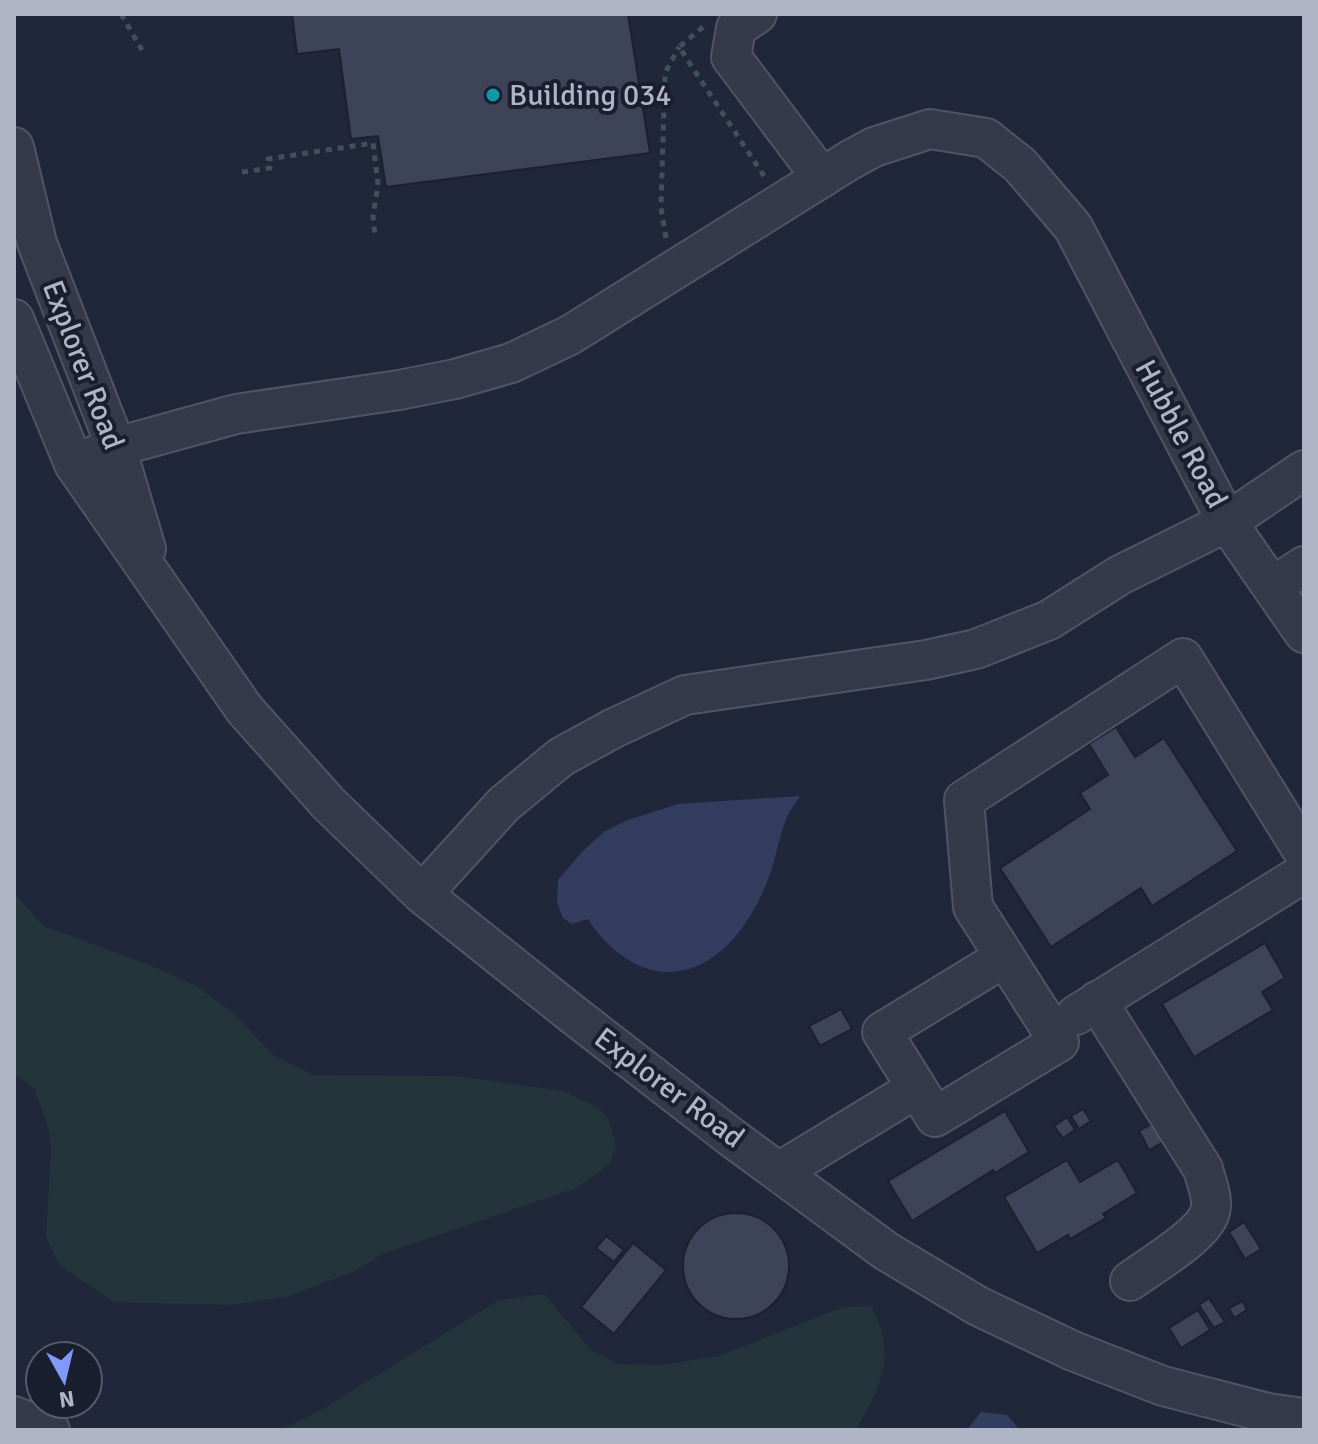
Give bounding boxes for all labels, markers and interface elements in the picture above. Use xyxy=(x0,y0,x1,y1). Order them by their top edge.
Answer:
place label: Building 034 xyxy=(509,77,672,114)
marker: Building 034 xyxy=(484,86,502,104)
street label: Explorer Road xyxy=(34,275,132,455)
street label: Hubble Road xyxy=(1126,354,1236,514)
street label: Explorer Road xyxy=(587,1020,751,1156)
north arrow xyxy=(24,1340,104,1420)
text: N xyxy=(57,1385,76,1414)

